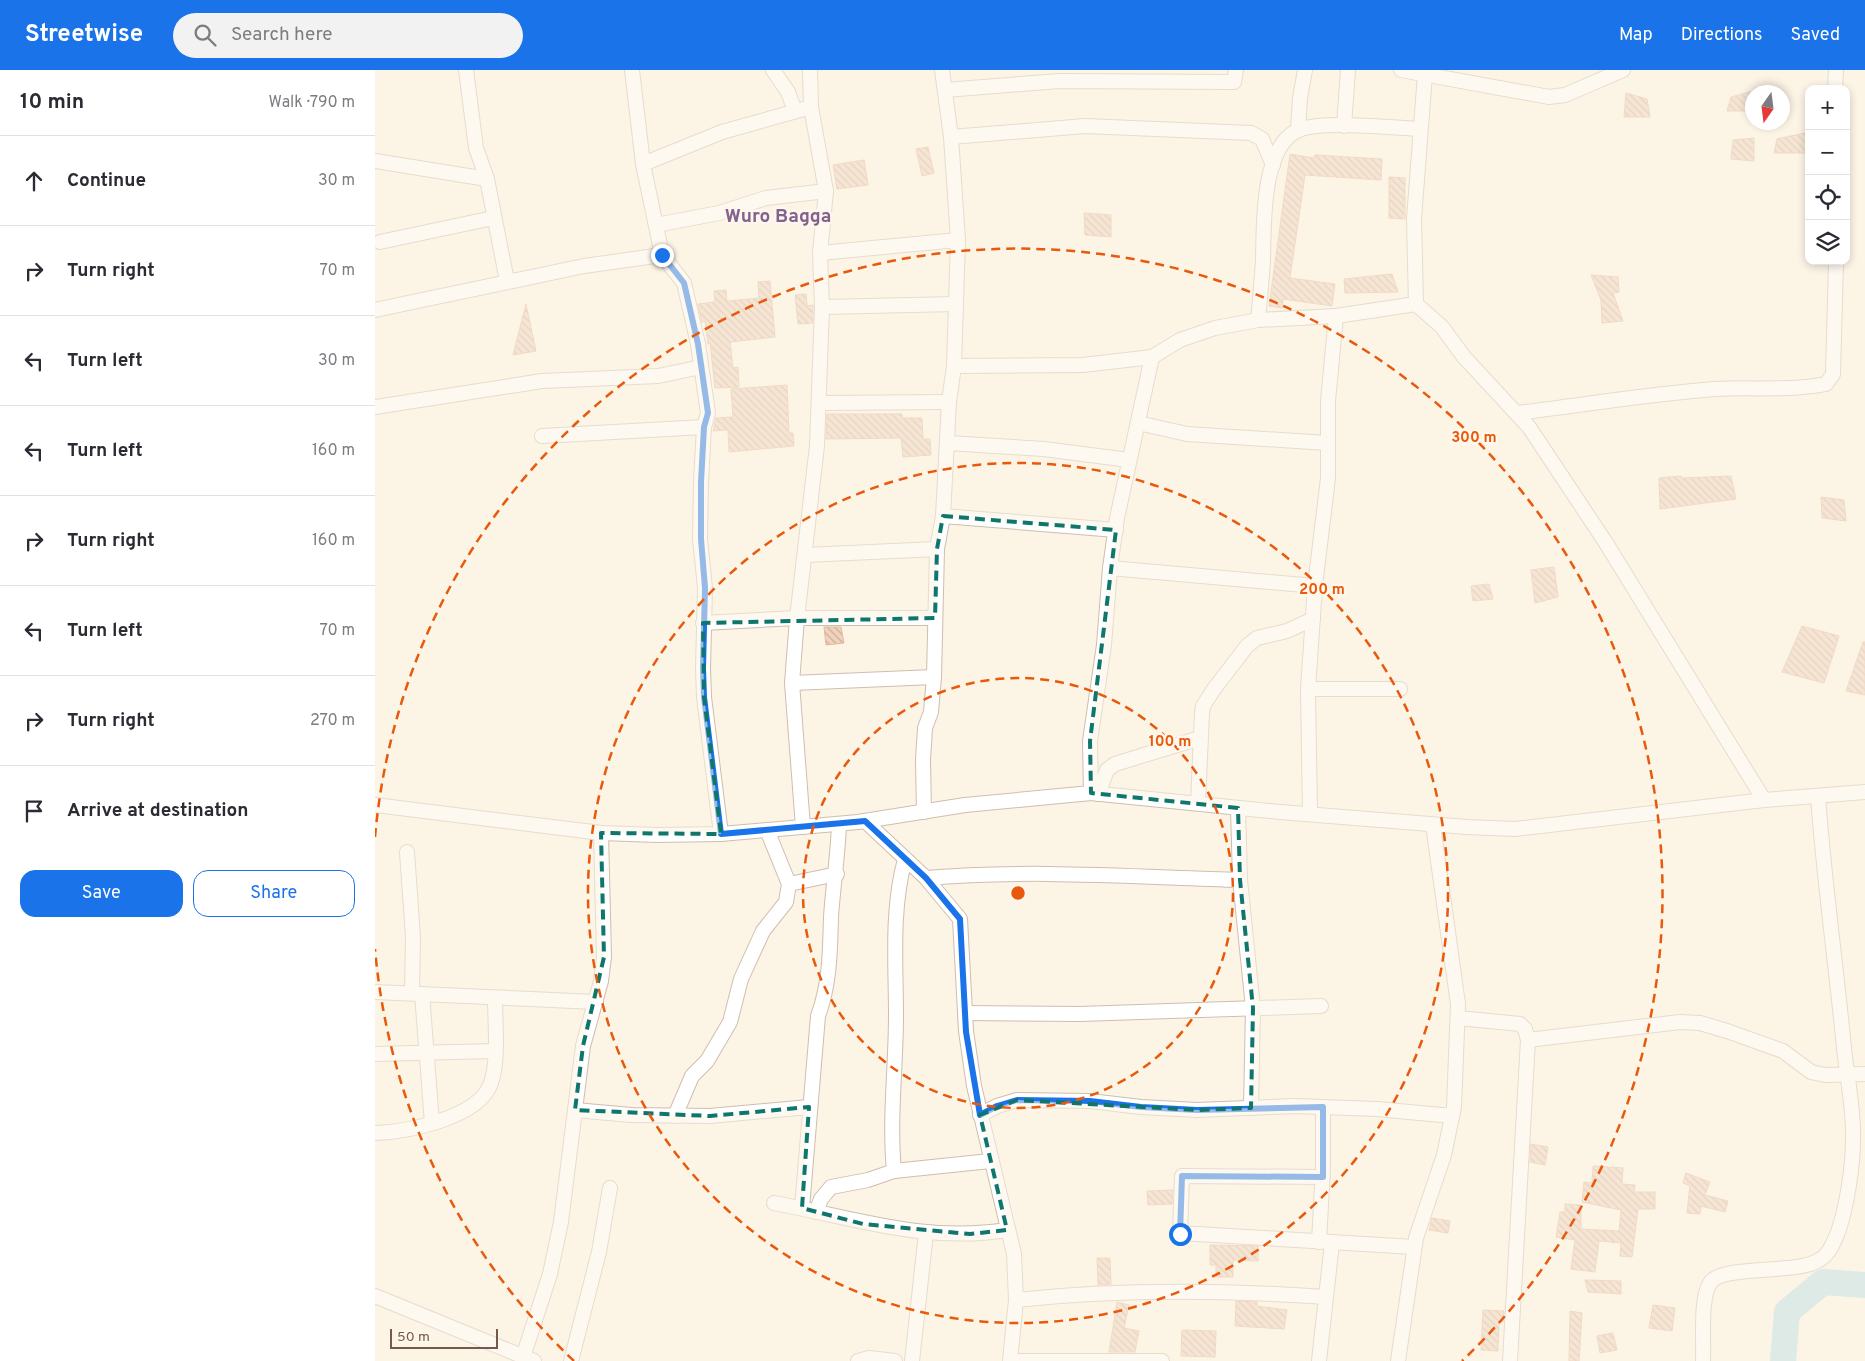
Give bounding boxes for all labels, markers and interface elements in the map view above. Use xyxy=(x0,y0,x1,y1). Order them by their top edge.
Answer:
search box xyxy=(173,13,523,58)
text: Streetwise xyxy=(25,20,143,50)
icon: search xyxy=(191,21,219,49)
text: Search here xyxy=(231,23,333,47)
text: Map xyxy=(1619,24,1653,47)
text: Directions xyxy=(1681,24,1763,47)
text: Saved xyxy=(1791,24,1840,47)
north arrow xyxy=(1745,85,1790,130)
map controls xyxy=(1805,85,1850,265)
button: + xyxy=(1805,85,1850,130)
text: 10 min xyxy=(20,89,84,116)
text: Walk · 790 m xyxy=(269,93,355,113)
button: − xyxy=(1805,130,1850,175)
icon: ahead xyxy=(20,167,48,195)
text: Continue xyxy=(67,169,146,193)
text: 30 m xyxy=(318,171,355,191)
button: locate xyxy=(1805,175,1850,220)
district label: Wuro Bagga xyxy=(725,205,831,229)
button: layers xyxy=(1805,220,1850,265)
route end xyxy=(651,244,674,267)
icon: right xyxy=(20,257,48,285)
text: Turn right xyxy=(67,259,155,283)
text: 70 m xyxy=(320,261,355,281)
icon: left xyxy=(20,347,48,375)
text: Turn left xyxy=(67,349,143,373)
text: 30 m xyxy=(318,351,355,371)
text: 300 m xyxy=(1451,429,1497,448)
icon: left xyxy=(20,437,48,465)
text: Turn left xyxy=(67,439,143,463)
text: 160 m xyxy=(312,441,355,461)
icon: right xyxy=(20,527,48,555)
text: Turn right xyxy=(67,529,155,553)
text: 160 m xyxy=(312,531,355,551)
text: 200 m xyxy=(1299,581,1345,600)
icon: left xyxy=(20,617,48,645)
text: Turn left xyxy=(67,619,143,643)
text: 70 m xyxy=(320,621,355,641)
icon: right xyxy=(20,707,48,735)
text: Turn right xyxy=(67,709,155,733)
text: 270 m xyxy=(310,711,355,731)
text: 100 m xyxy=(1149,733,1191,752)
icon: arrive xyxy=(20,797,48,825)
text: Arrive at destination xyxy=(67,799,248,823)
button: Save xyxy=(20,870,183,917)
button: Share xyxy=(193,870,355,917)
centre of rings xyxy=(1009,884,1027,902)
route start xyxy=(1169,1223,1192,1246)
scale bar xyxy=(390,1326,497,1349)
text: 50 m xyxy=(397,1329,430,1346)

